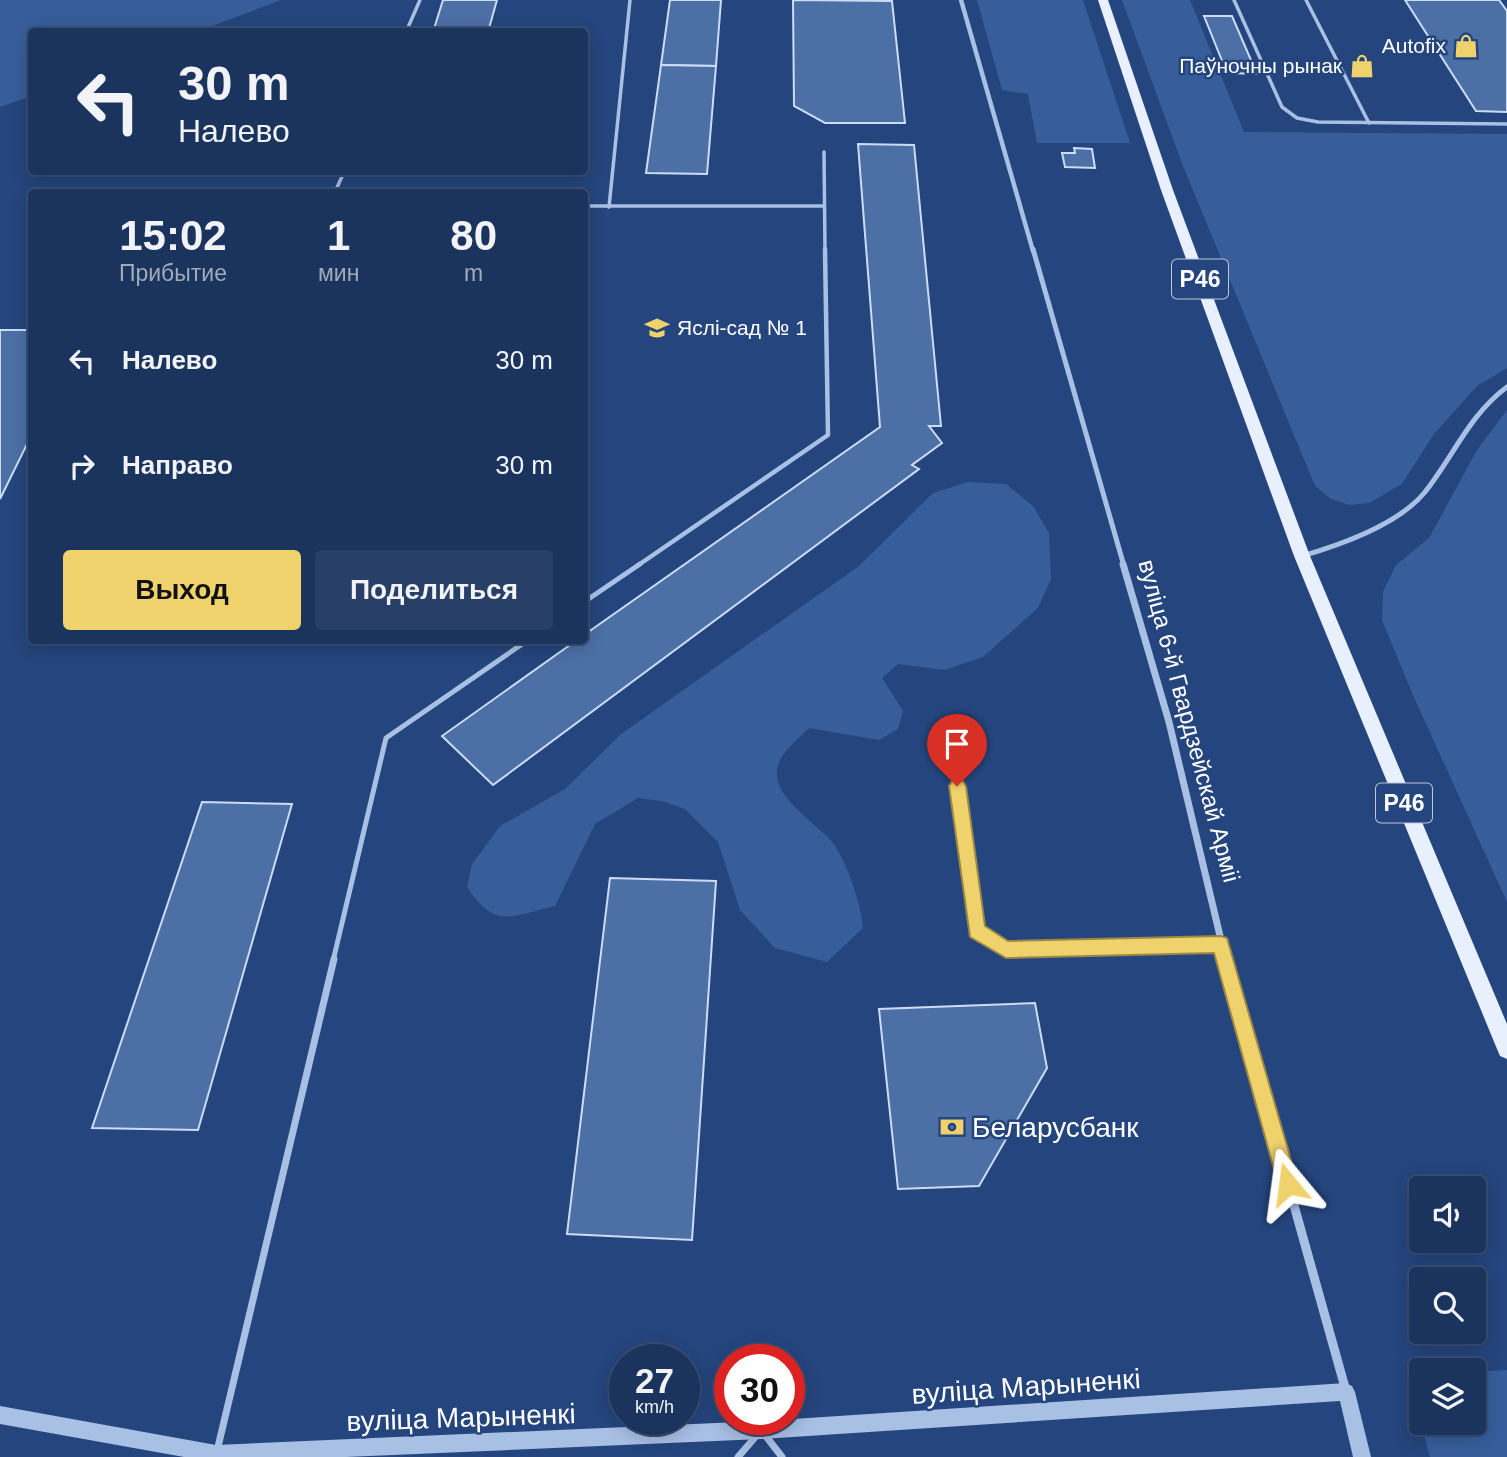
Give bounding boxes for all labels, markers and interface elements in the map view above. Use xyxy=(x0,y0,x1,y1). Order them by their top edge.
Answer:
shop icon: Autofix xyxy=(1452,32,1480,60)
place label: Autofix xyxy=(1382,34,1446,57)
shop icon: Паўночны рынак xyxy=(1348,52,1376,80)
place label: Паўночны рынак xyxy=(1179,54,1343,77)
icon: left xyxy=(63,56,154,147)
text: 30 m xyxy=(178,56,290,110)
text: Налево xyxy=(178,113,290,149)
text: 15:02 xyxy=(119,212,227,259)
text: 1 xyxy=(327,212,350,259)
text: 80 xyxy=(450,212,497,259)
text: Прибытие xyxy=(119,260,227,286)
text: мин xyxy=(318,260,359,286)
text: m xyxy=(464,260,483,286)
road number: Р46 xyxy=(1172,260,1228,298)
school or university icon: Яслі-сад № 1 xyxy=(643,314,671,342)
place label: Яслі-сад № 1 xyxy=(677,316,807,339)
icon: left xyxy=(63,342,101,380)
text: Налево xyxy=(122,345,217,375)
text: 30 m xyxy=(495,345,553,375)
icon: right xyxy=(63,447,101,485)
text: Направо xyxy=(122,450,233,480)
text: 30 m xyxy=(495,450,553,480)
button: Выход xyxy=(63,550,301,630)
button: Поделиться xyxy=(315,550,553,630)
street label: вуліца 6-й Гвардзейскай Арміі xyxy=(1133,557,1246,885)
pin xyxy=(927,714,987,786)
icon: arrive xyxy=(938,725,976,763)
road number: Р46 xyxy=(1376,783,1432,822)
place label: Беларусбанк xyxy=(972,1112,1139,1143)
bank icon: Беларусбанк xyxy=(938,1113,966,1141)
position arrow xyxy=(1251,1147,1325,1221)
map controls xyxy=(1409,1176,1486,1435)
button: sound xyxy=(1409,1176,1486,1253)
button: search xyxy=(1409,1267,1486,1344)
speed limit sign: 30 xyxy=(714,1344,805,1435)
button: layers xyxy=(1409,1358,1486,1435)
text: 27 xyxy=(635,1361,674,1400)
street label: вуліца Марыненкі xyxy=(910,1363,1142,1410)
text: km/h xyxy=(635,1397,674,1417)
street label: вуліца Марыненкі xyxy=(346,1398,576,1437)

